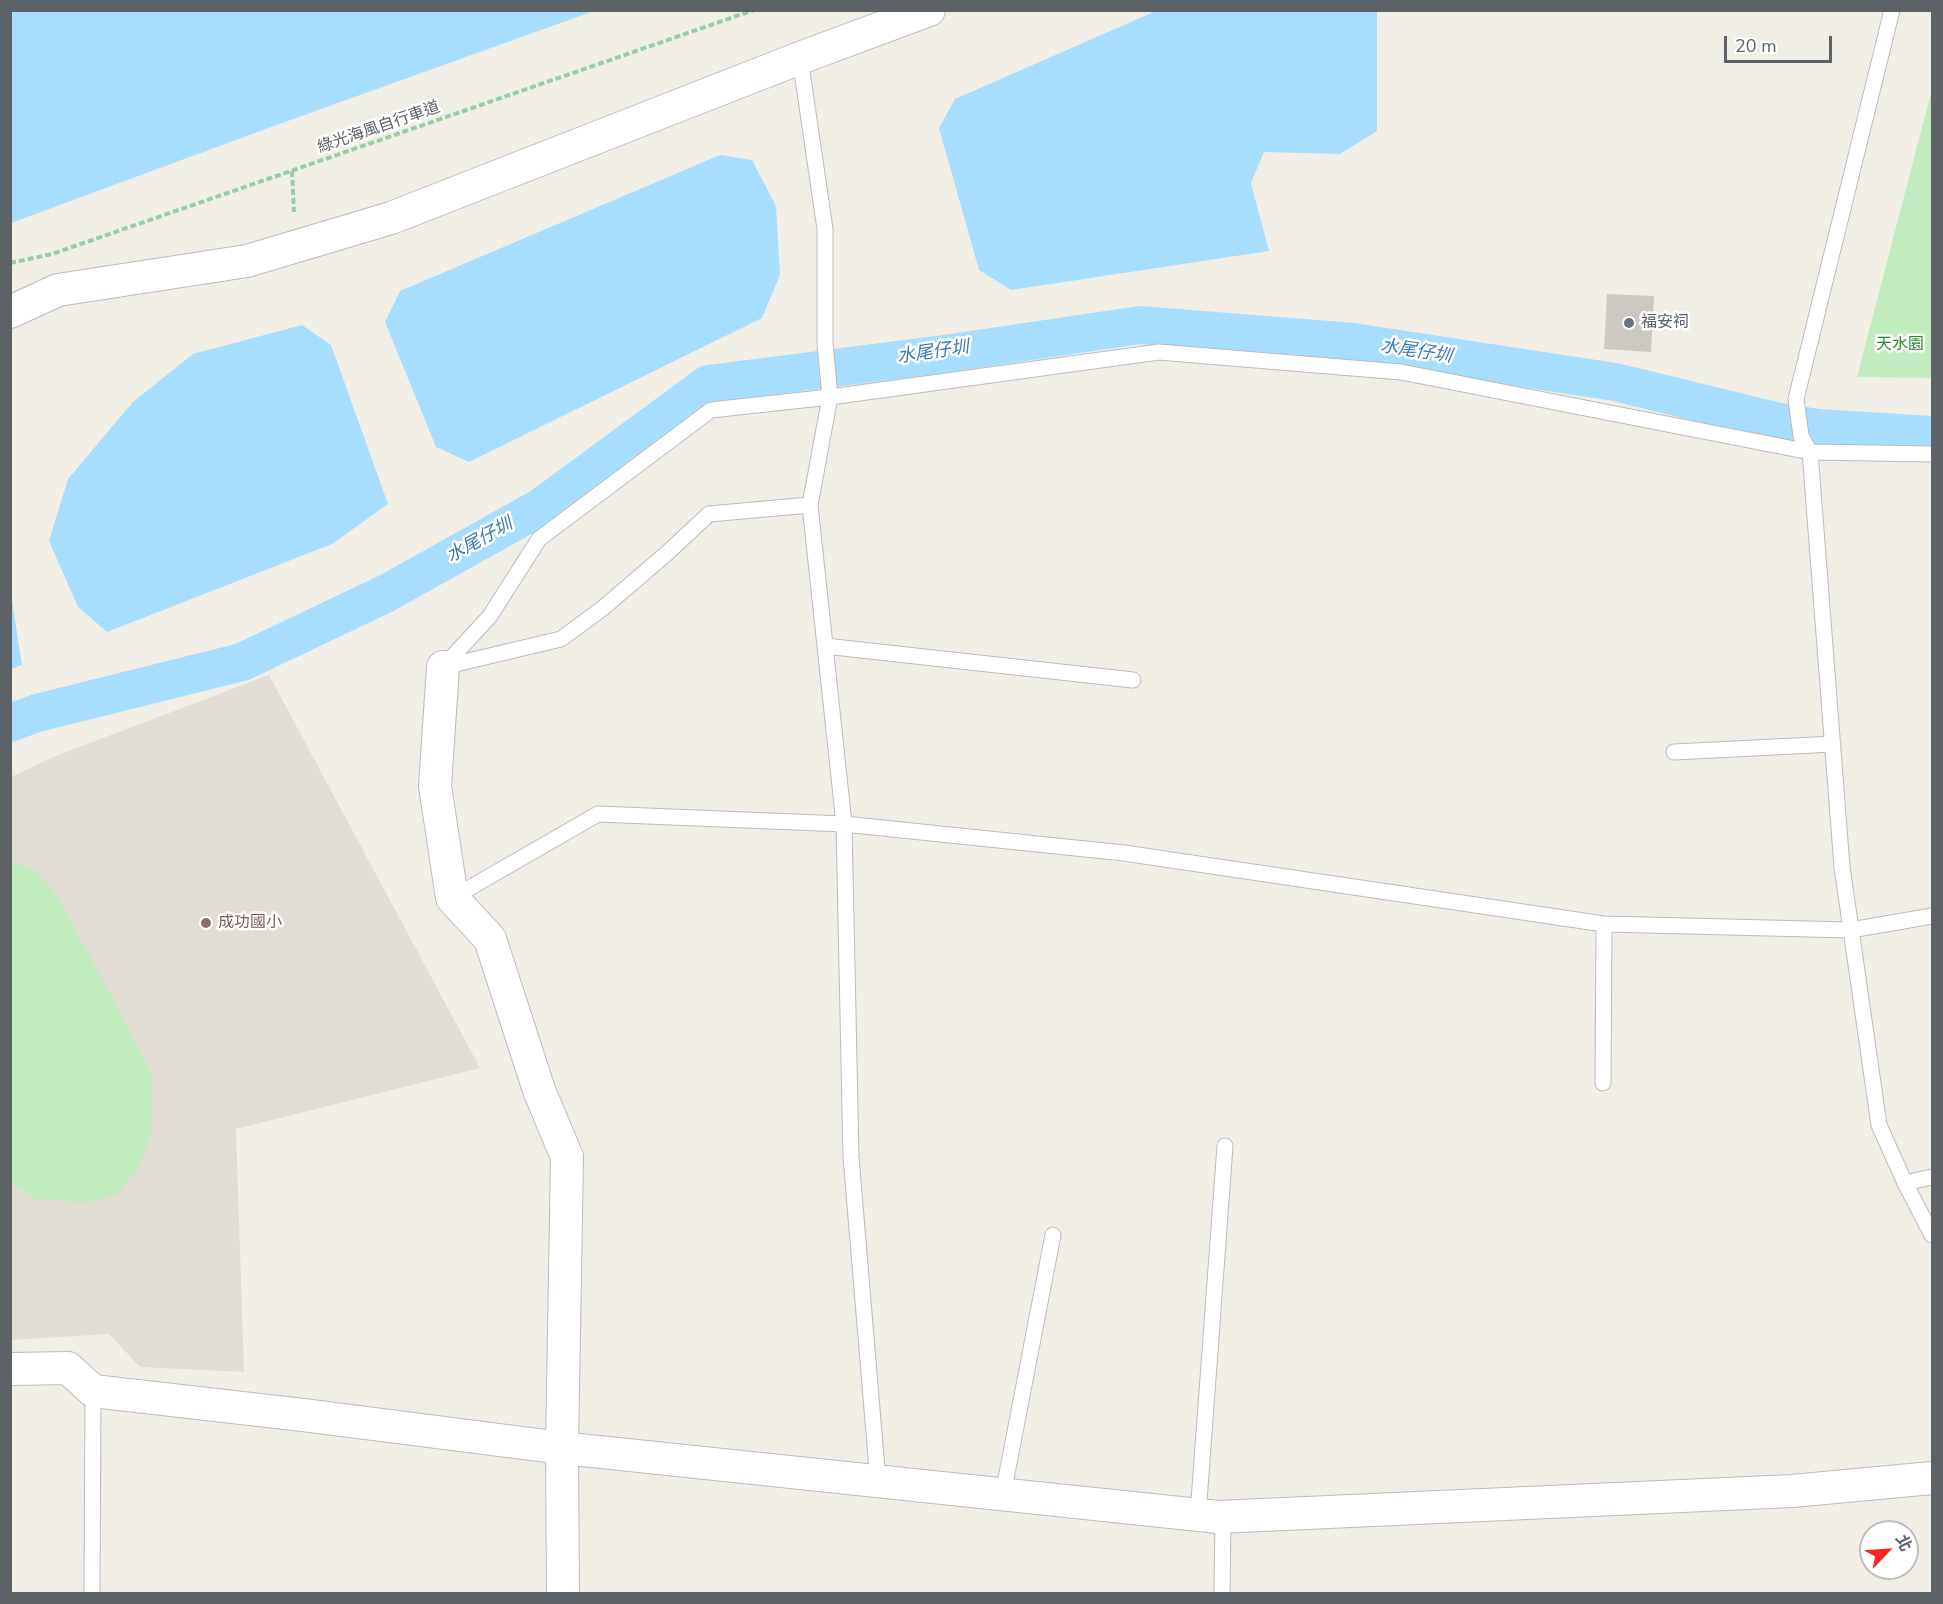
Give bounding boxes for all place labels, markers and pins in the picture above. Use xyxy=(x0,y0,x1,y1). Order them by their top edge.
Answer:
place label: 福安祠 xyxy=(1641,313,1689,333)
marker: 福安祠 xyxy=(1622,316,1636,330)
place label: 成功國小 xyxy=(218,913,282,933)
marker: 成功國小 xyxy=(199,916,213,930)

